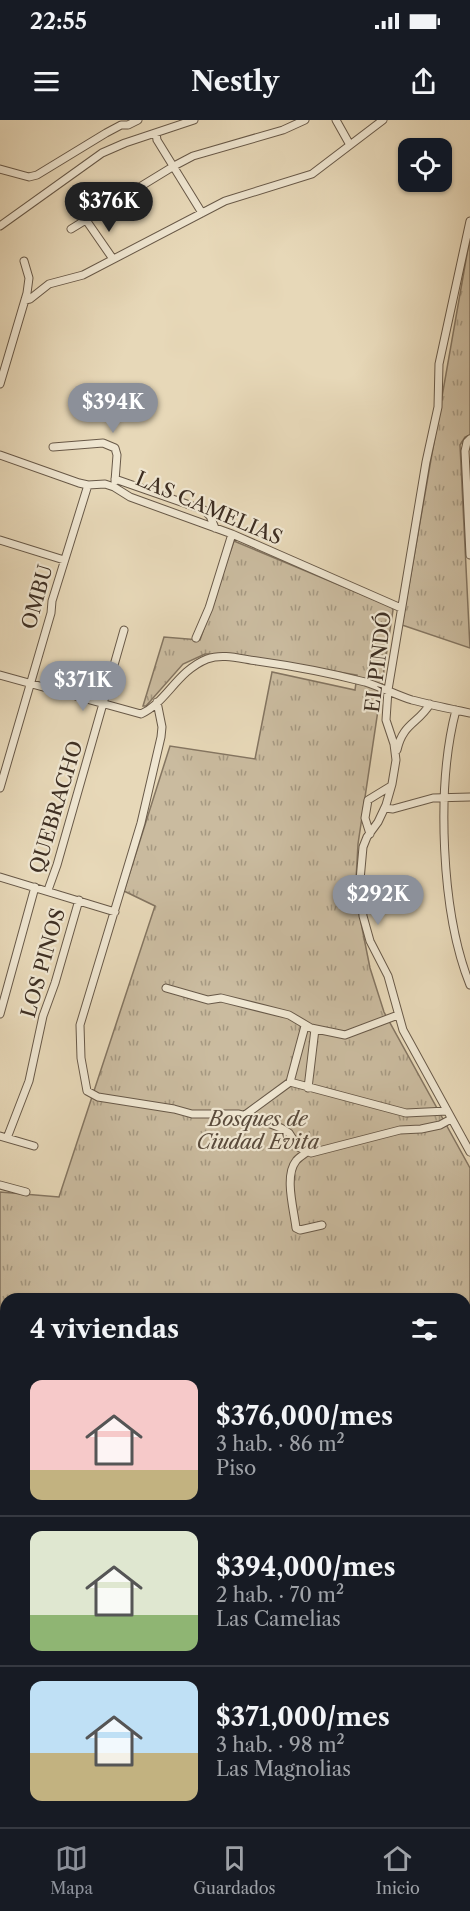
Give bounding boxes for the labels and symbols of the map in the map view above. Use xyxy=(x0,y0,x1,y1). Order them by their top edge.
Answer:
pin: $376K xyxy=(67,182,151,233)
pin: $394K xyxy=(71,383,155,434)
street label: LAS CAMELIAS xyxy=(132,466,286,550)
street label: OMBU xyxy=(16,562,58,632)
street label: EL PINDÓ xyxy=(359,610,396,714)
pin: $371K xyxy=(41,661,125,712)
street label: QUEBRACHO xyxy=(24,738,88,876)
pin: $292K xyxy=(336,875,420,926)
street label: LOS PINOS xyxy=(16,906,70,1020)
park label: Bosques de Ciudad Evita xyxy=(197,1107,319,1154)

